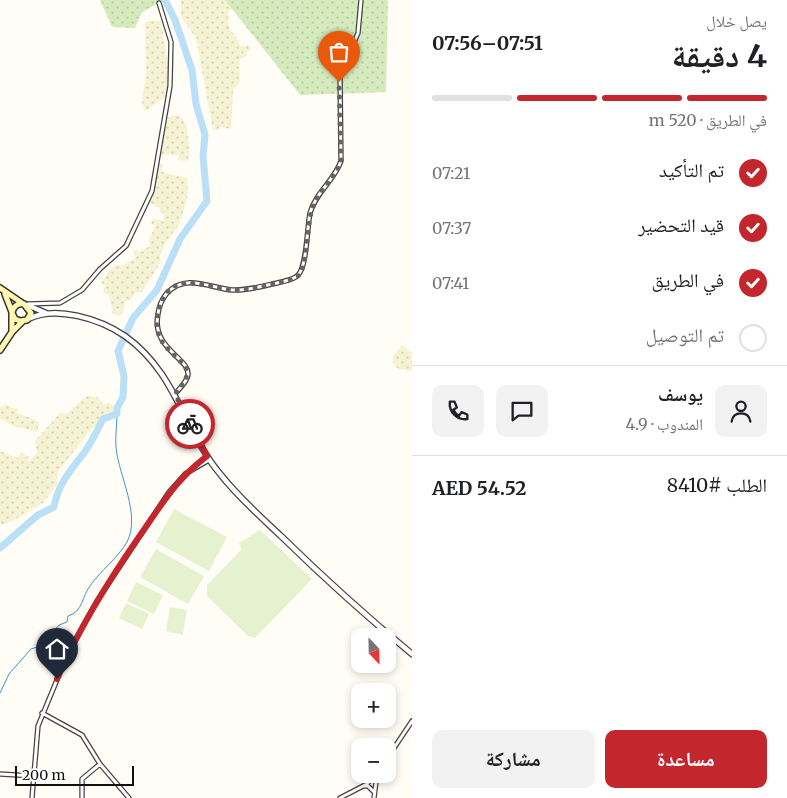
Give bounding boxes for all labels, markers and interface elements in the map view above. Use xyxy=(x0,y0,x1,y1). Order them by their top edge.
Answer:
text: يصل خلال xyxy=(706,11,767,31)
pin xyxy=(318,31,360,82)
text: 07:51–07:56 xyxy=(432,31,543,55)
text: 4 دقيقة xyxy=(672,36,767,76)
icon: bag xyxy=(325,38,353,66)
text: في الطريق · 520 m xyxy=(649,110,767,130)
text: تم التأكيد xyxy=(659,158,724,182)
icon: check xyxy=(739,159,767,187)
text: 07:21 xyxy=(432,163,470,183)
text: قيد التحضير xyxy=(638,213,724,237)
icon: check xyxy=(739,214,767,242)
text: 07:37 xyxy=(432,218,471,238)
text: في الطريق xyxy=(652,268,724,292)
icon: check xyxy=(739,269,767,297)
text: 07:41 xyxy=(432,273,469,293)
text: تم التوصيل xyxy=(646,323,724,347)
text: يوسف xyxy=(658,382,703,406)
button: phone xyxy=(432,385,484,437)
button: chat xyxy=(496,385,548,437)
button: person xyxy=(715,385,767,437)
courier xyxy=(165,399,215,449)
icon: bike xyxy=(176,410,204,438)
text: المندوب · 4.9 xyxy=(626,414,703,434)
text: الطلب #8410 xyxy=(667,473,767,497)
text: AED 54.52 xyxy=(432,476,526,500)
pin xyxy=(36,628,78,679)
north arrow xyxy=(351,628,396,672)
map controls xyxy=(351,628,396,783)
icon: home xyxy=(43,635,71,663)
button: + xyxy=(351,683,396,728)
button: مشاركة xyxy=(432,730,595,788)
button: مساعدة xyxy=(605,730,767,788)
button: − xyxy=(351,738,396,783)
scale bar xyxy=(15,763,134,786)
text: 200 m xyxy=(22,766,65,784)

